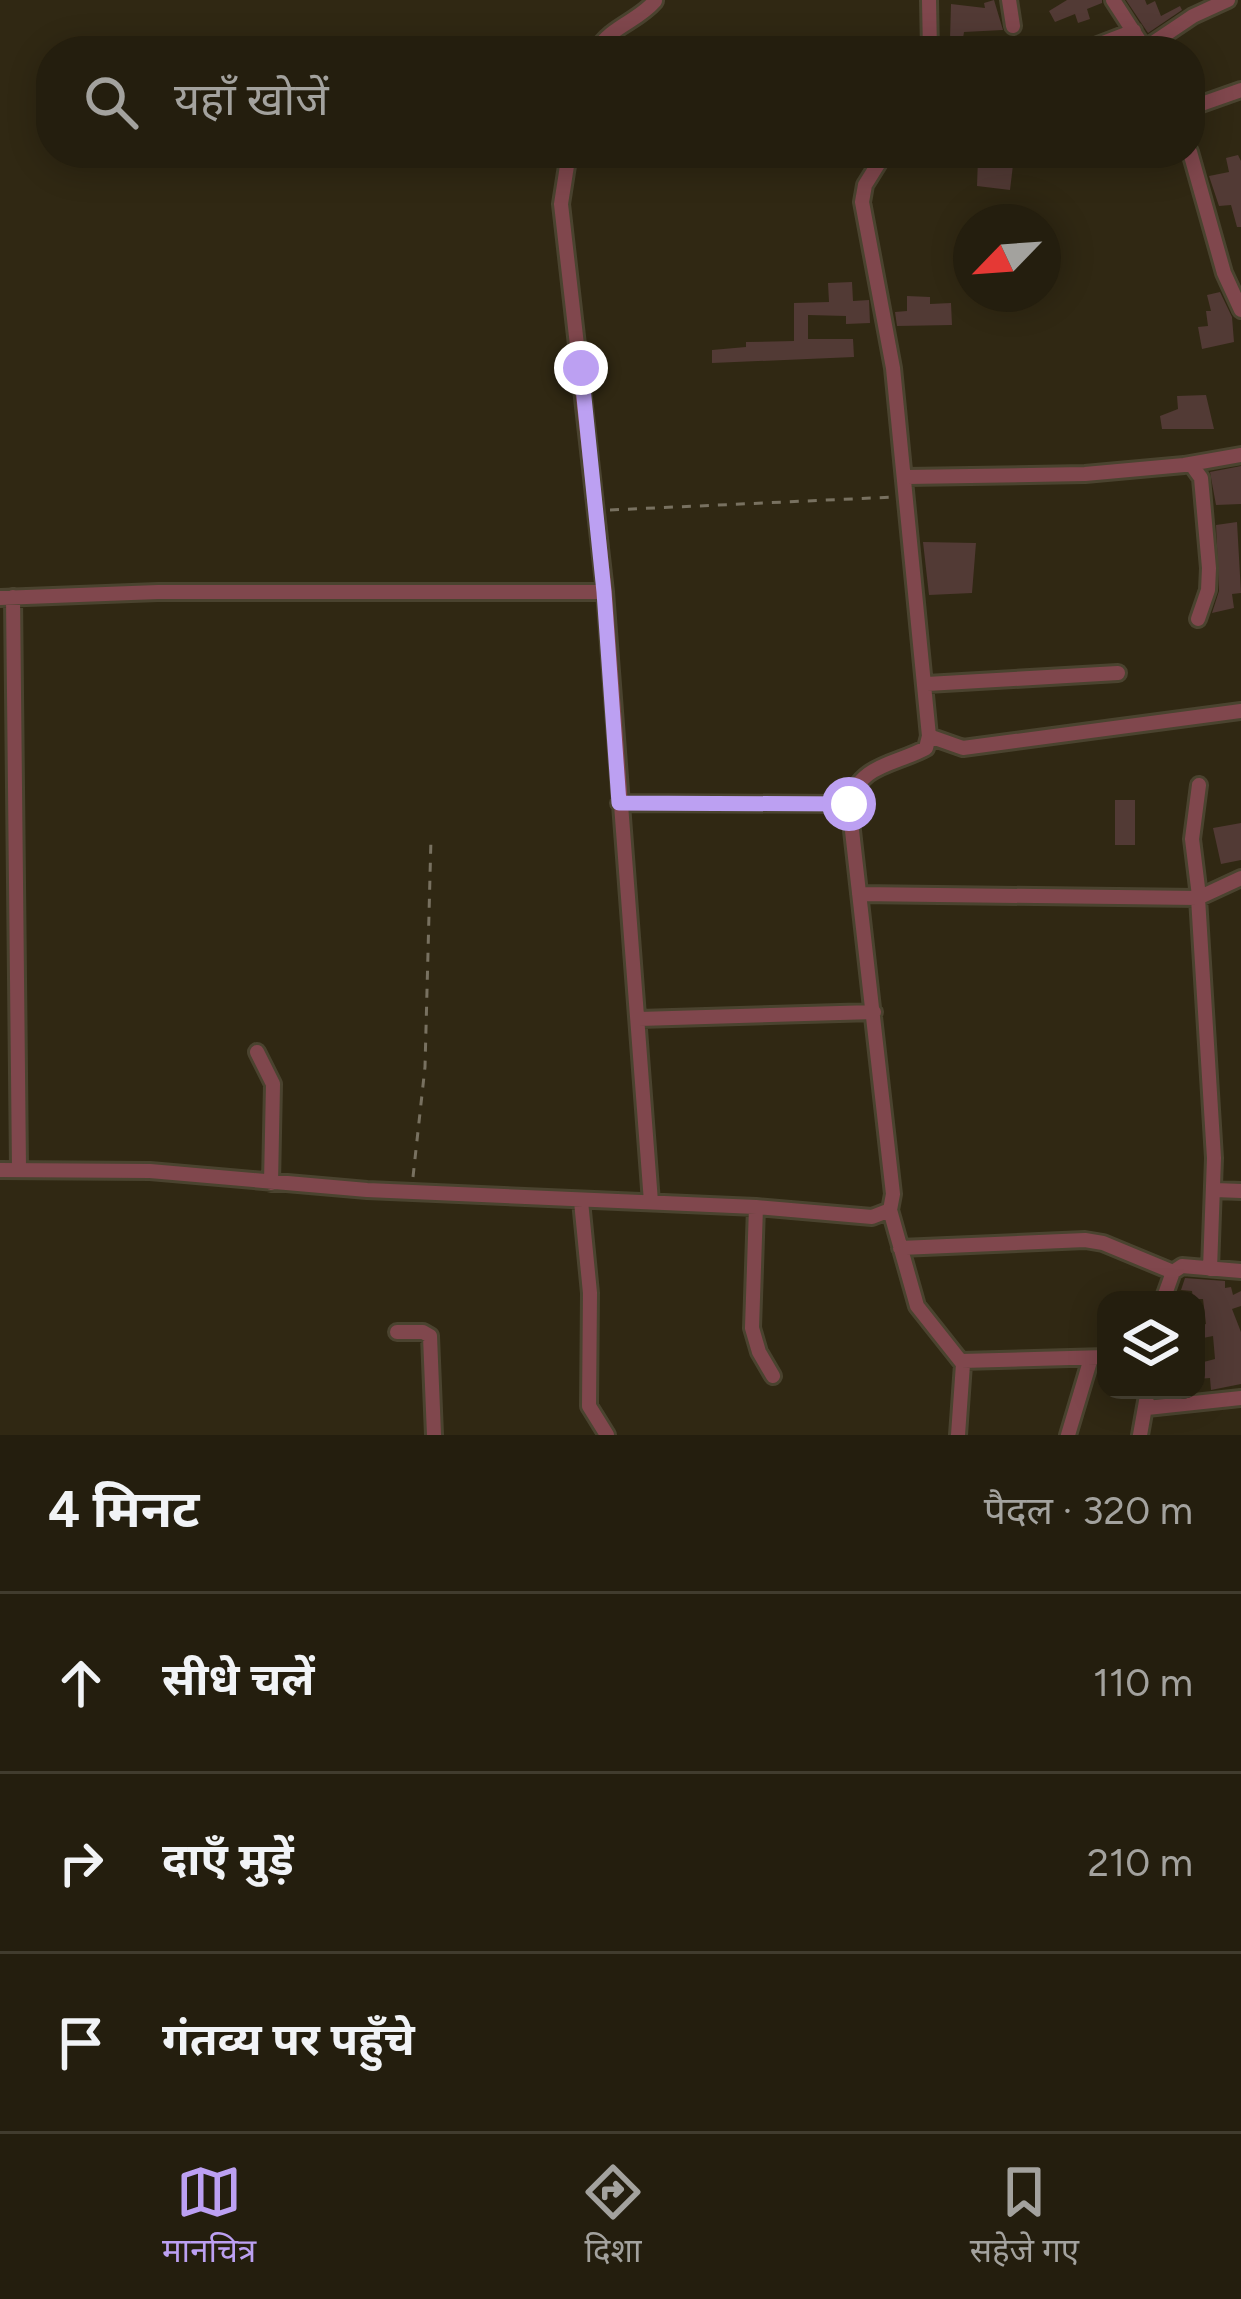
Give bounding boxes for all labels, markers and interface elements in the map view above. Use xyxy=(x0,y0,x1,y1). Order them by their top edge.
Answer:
search box xyxy=(36,36,1205,168)
icon: search xyxy=(78,69,144,135)
text: यहाँ खोजें xyxy=(174,72,329,126)
north arrow xyxy=(953,204,1061,312)
route end xyxy=(554,341,608,395)
route start xyxy=(822,777,876,831)
map controls xyxy=(1097,1291,1205,1399)
button: layers xyxy=(1097,1291,1205,1399)
text: 4 मिनट xyxy=(48,1479,199,1540)
text: पैदल · 320 m xyxy=(984,1487,1193,1534)
icon: ahead xyxy=(48,1650,114,1716)
text: सीधे चलें xyxy=(162,1652,315,1706)
text: 110 m xyxy=(1093,1659,1193,1706)
icon: right xyxy=(48,1830,114,1896)
text: दाएँ मुड़ें xyxy=(162,1832,294,1886)
text: 210 m xyxy=(1087,1839,1193,1886)
icon: arrive xyxy=(48,2010,114,2076)
text: गंतव्य पर पहुँचे xyxy=(162,2012,415,2066)
tab: मानचित्र xyxy=(162,2159,256,2275)
tab: दिशा xyxy=(580,2159,646,2275)
tab: सहेजे गए xyxy=(970,2159,1079,2275)

